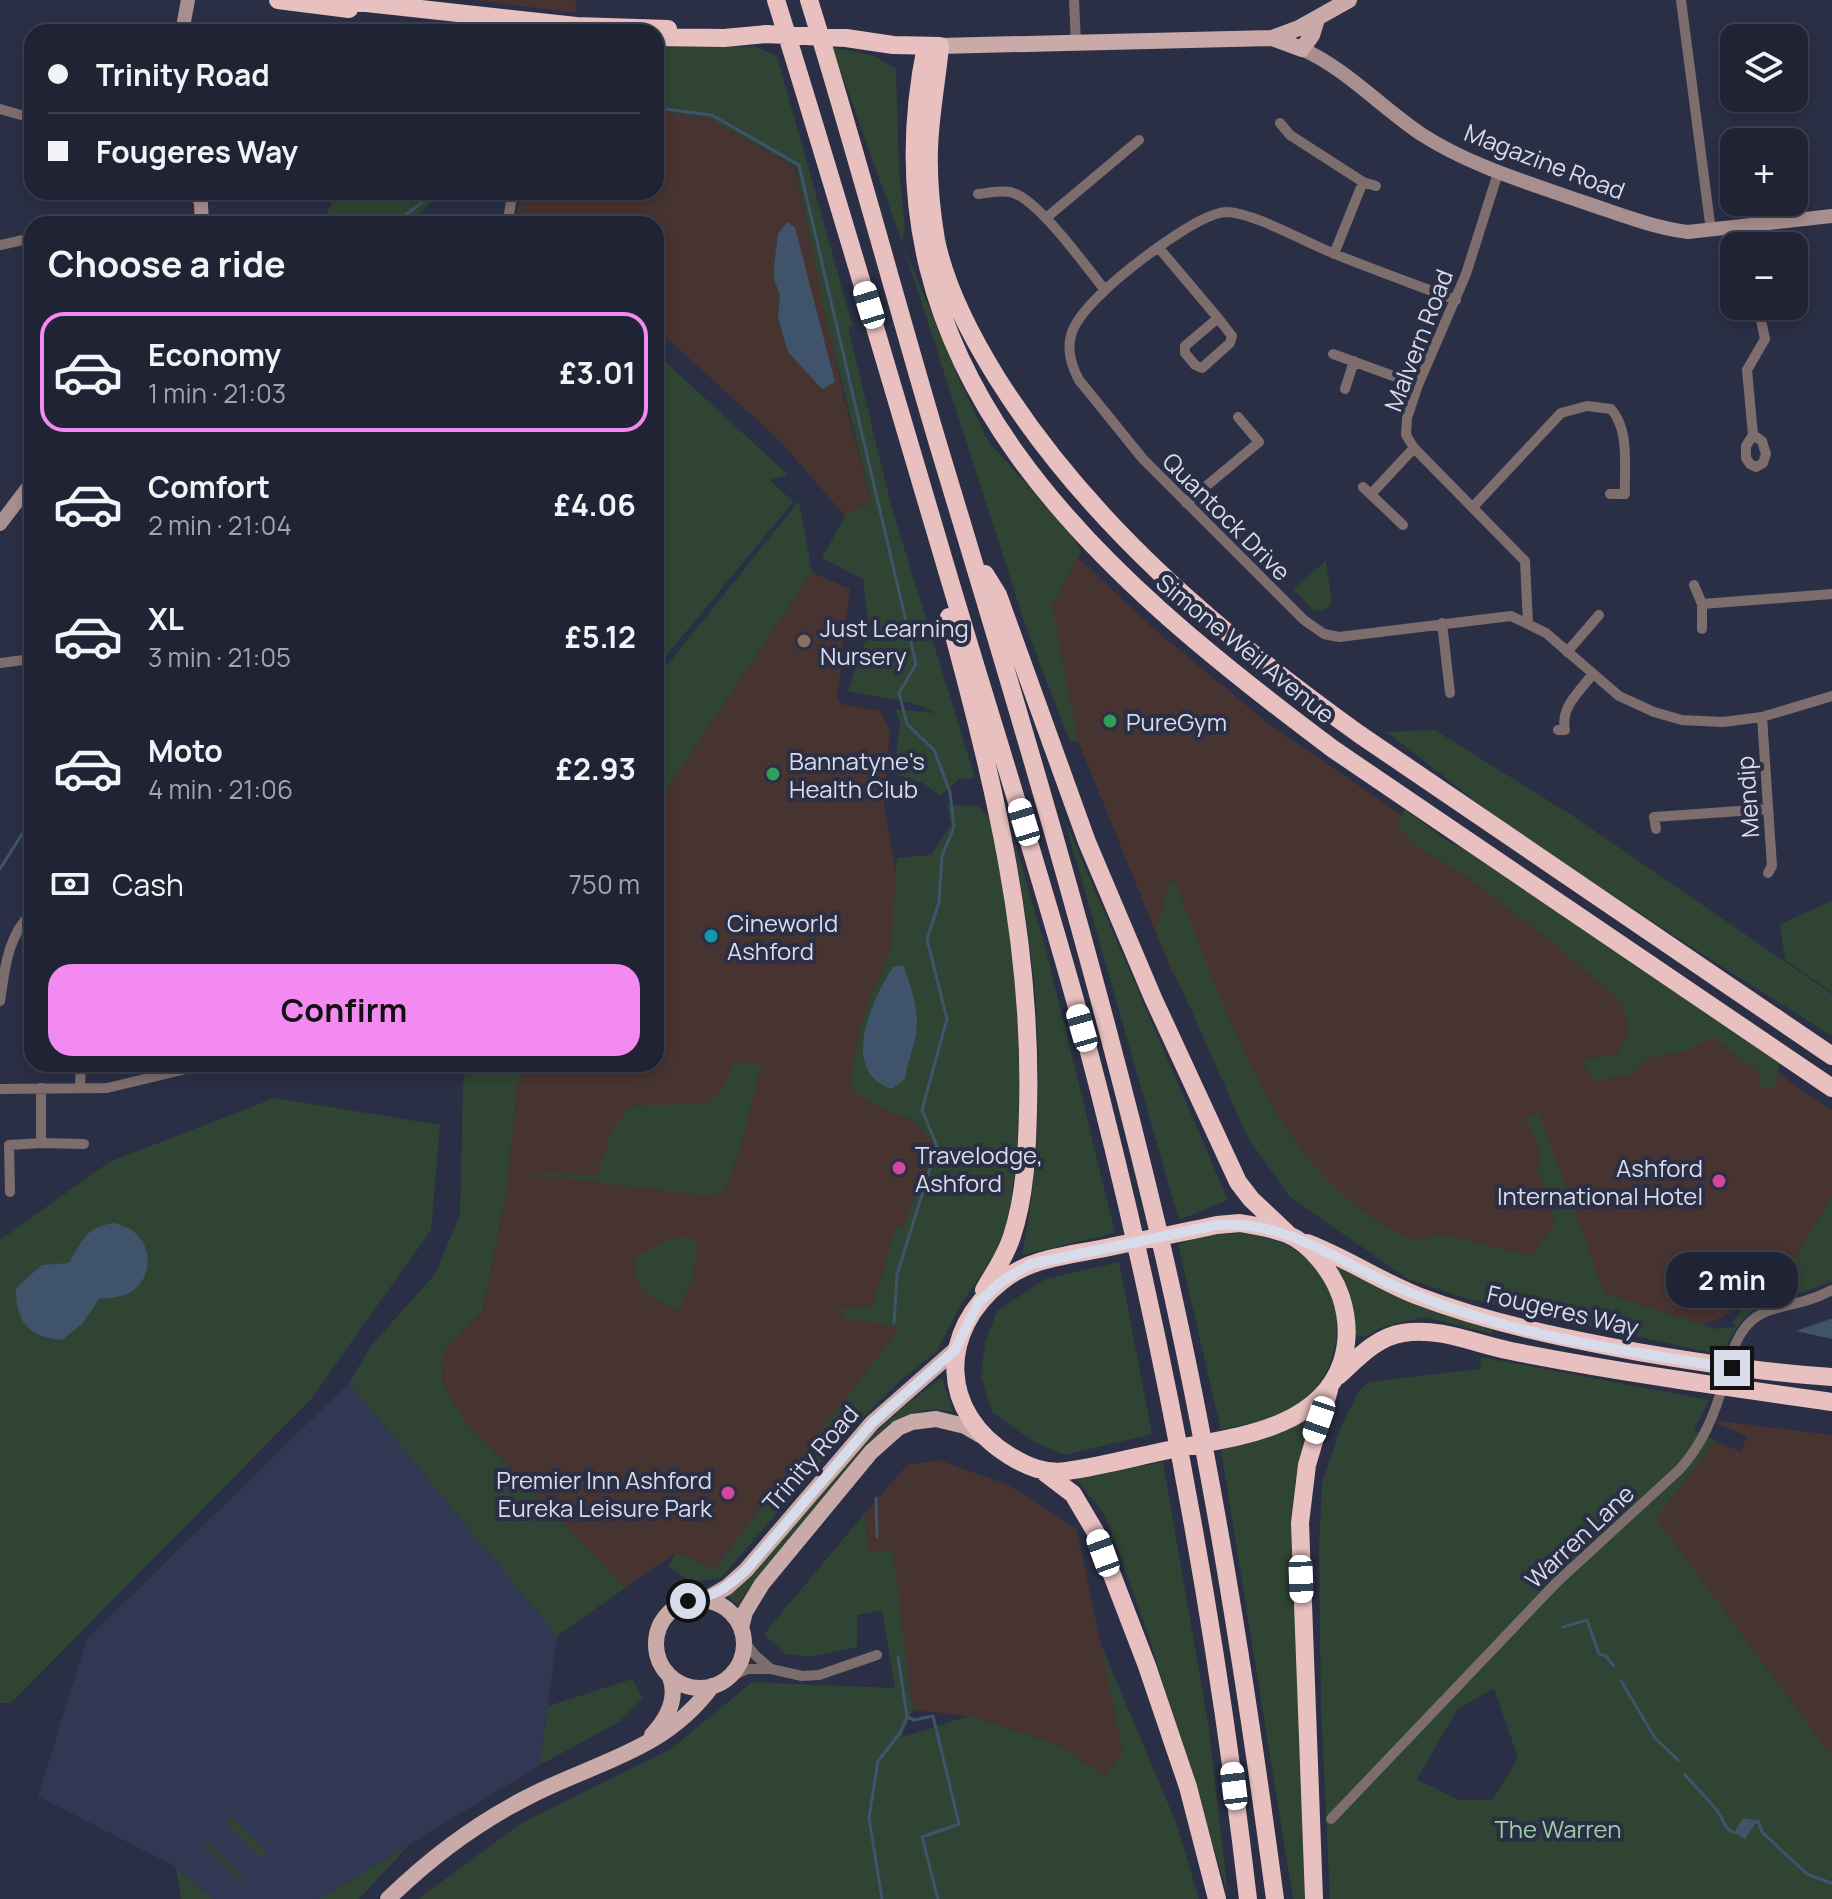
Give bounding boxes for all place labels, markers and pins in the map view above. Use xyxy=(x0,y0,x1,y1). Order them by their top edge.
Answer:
place label: Just Learning Nursery xyxy=(820,611,969,672)
marker: Just Learning Nursery xyxy=(795,632,813,650)
place label: PureGym xyxy=(1126,705,1227,738)
marker: PureGym xyxy=(1101,712,1119,730)
place label: Bannatyne's Health Club xyxy=(789,744,925,805)
marker: Bannatyne's Health Club xyxy=(764,765,782,783)
place label: Cineworld Ashford xyxy=(727,906,838,967)
marker: Cineworld Ashford xyxy=(702,927,720,945)
place label: Travelodge, Ashford xyxy=(915,1138,1043,1199)
place label: Ashford International Hotel xyxy=(1497,1151,1703,1212)
marker: Travelodge, Ashford xyxy=(890,1159,908,1177)
marker: Ashford International Hotel xyxy=(1710,1172,1728,1190)
place label: Premier Inn Ashford Eureka Leisure Park xyxy=(496,1463,713,1524)
marker: Premier Inn Ashford Eureka Leisure Park xyxy=(719,1484,737,1502)

